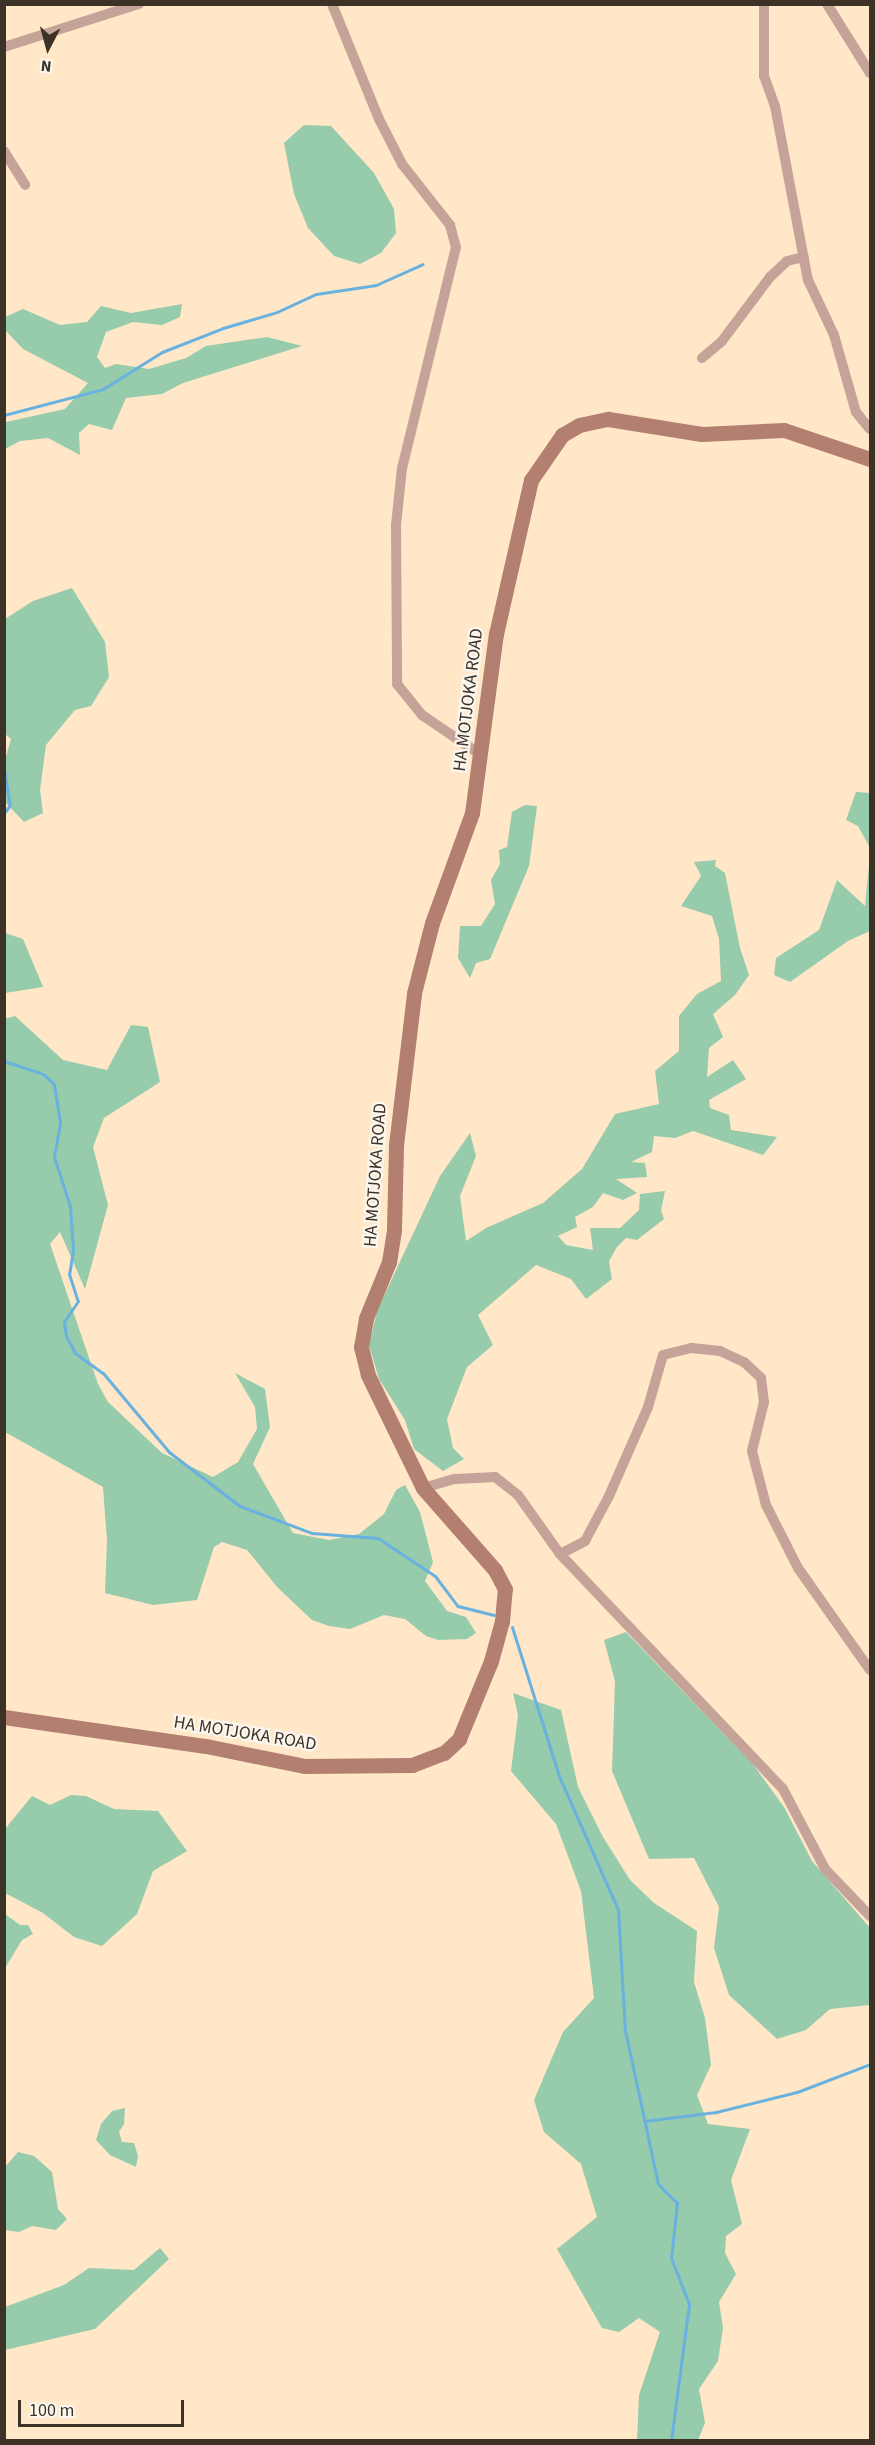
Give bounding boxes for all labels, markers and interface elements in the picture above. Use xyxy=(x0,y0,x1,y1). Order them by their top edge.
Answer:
north arrow xyxy=(18,18,78,78)
text: N xyxy=(40,54,53,77)
street label: HA MOTJOKA ROAD xyxy=(449,627,489,773)
street label: HA MOTJOKA ROAD xyxy=(360,1102,392,1248)
street label: HA MOTJOKA ROAD xyxy=(172,1712,318,1756)
scale bar xyxy=(21,2388,188,2426)
text: 100 m xyxy=(29,2398,74,2423)

